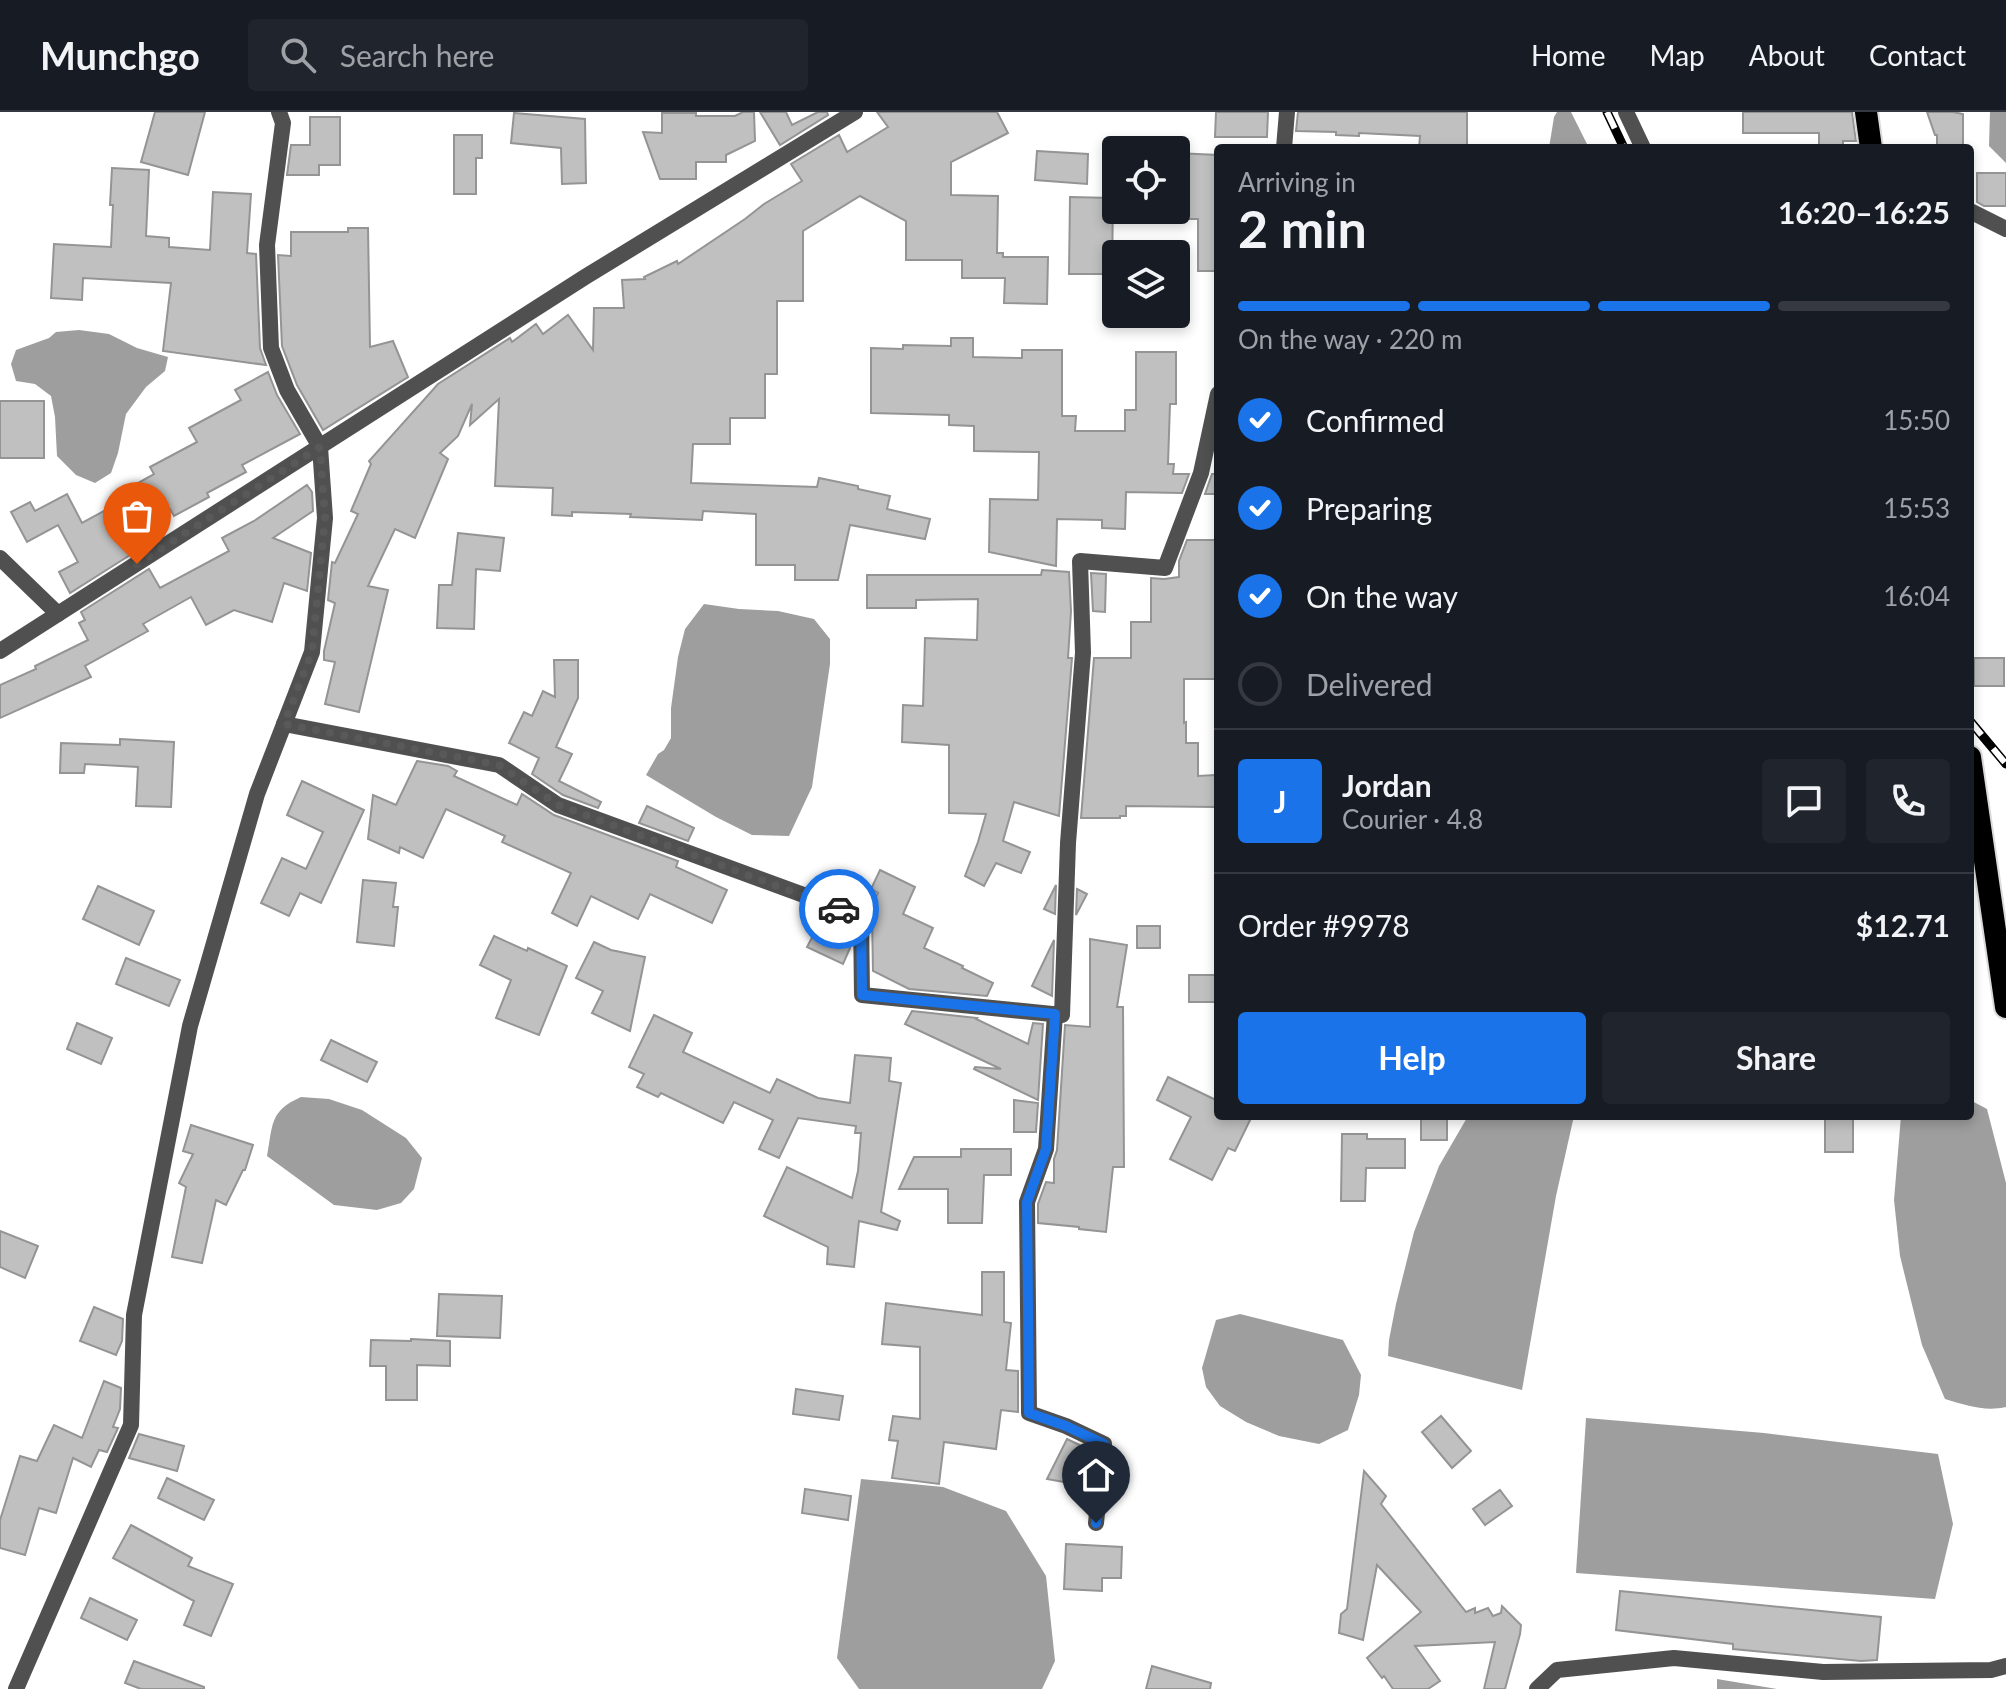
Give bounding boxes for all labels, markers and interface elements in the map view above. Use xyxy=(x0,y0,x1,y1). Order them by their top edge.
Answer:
search box xyxy=(248,19,808,91)
text: Munchgo xyxy=(40,32,200,78)
icon: search xyxy=(276,33,320,77)
text: Search here xyxy=(340,37,494,73)
text: Home xyxy=(1531,38,1606,72)
text: Map xyxy=(1650,38,1705,72)
text: About xyxy=(1749,38,1825,72)
text: Contact xyxy=(1869,38,1966,72)
map controls xyxy=(1102,136,1190,328)
button: locate xyxy=(1102,136,1190,224)
text: Arriving in xyxy=(1238,166,1356,198)
text: 16:20–16:25 xyxy=(1778,194,1950,230)
text: 2 min xyxy=(1238,197,1367,259)
button: layers xyxy=(1102,240,1190,328)
text: On the way · 220 m xyxy=(1238,323,1462,355)
icon: check xyxy=(1238,398,1282,442)
text: Confirmed xyxy=(1306,402,1445,438)
text: 15:50 xyxy=(1883,404,1950,436)
pin xyxy=(103,482,171,564)
icon: check xyxy=(1238,486,1282,530)
text: Preparing xyxy=(1306,490,1432,526)
text: 15:53 xyxy=(1883,492,1950,524)
icon: bag xyxy=(115,494,159,538)
icon: check xyxy=(1238,574,1282,618)
text: On the way xyxy=(1306,578,1458,614)
text: 16:04 xyxy=(1883,580,1950,612)
text: Delivered xyxy=(1306,666,1433,702)
button: chat xyxy=(1762,759,1846,843)
button: phone xyxy=(1866,759,1950,843)
text: Jordan xyxy=(1342,767,1432,803)
text: J xyxy=(1274,783,1286,819)
text: Courier · 4.8 xyxy=(1342,803,1483,835)
courier xyxy=(799,869,879,949)
icon: car xyxy=(817,887,861,931)
text: Order #9978 xyxy=(1238,907,1410,943)
text: $12.71 xyxy=(1856,907,1950,943)
button: Help xyxy=(1238,1012,1586,1104)
button: Share xyxy=(1602,1012,1950,1104)
pin xyxy=(1062,1441,1130,1523)
icon: home xyxy=(1074,1453,1118,1497)

